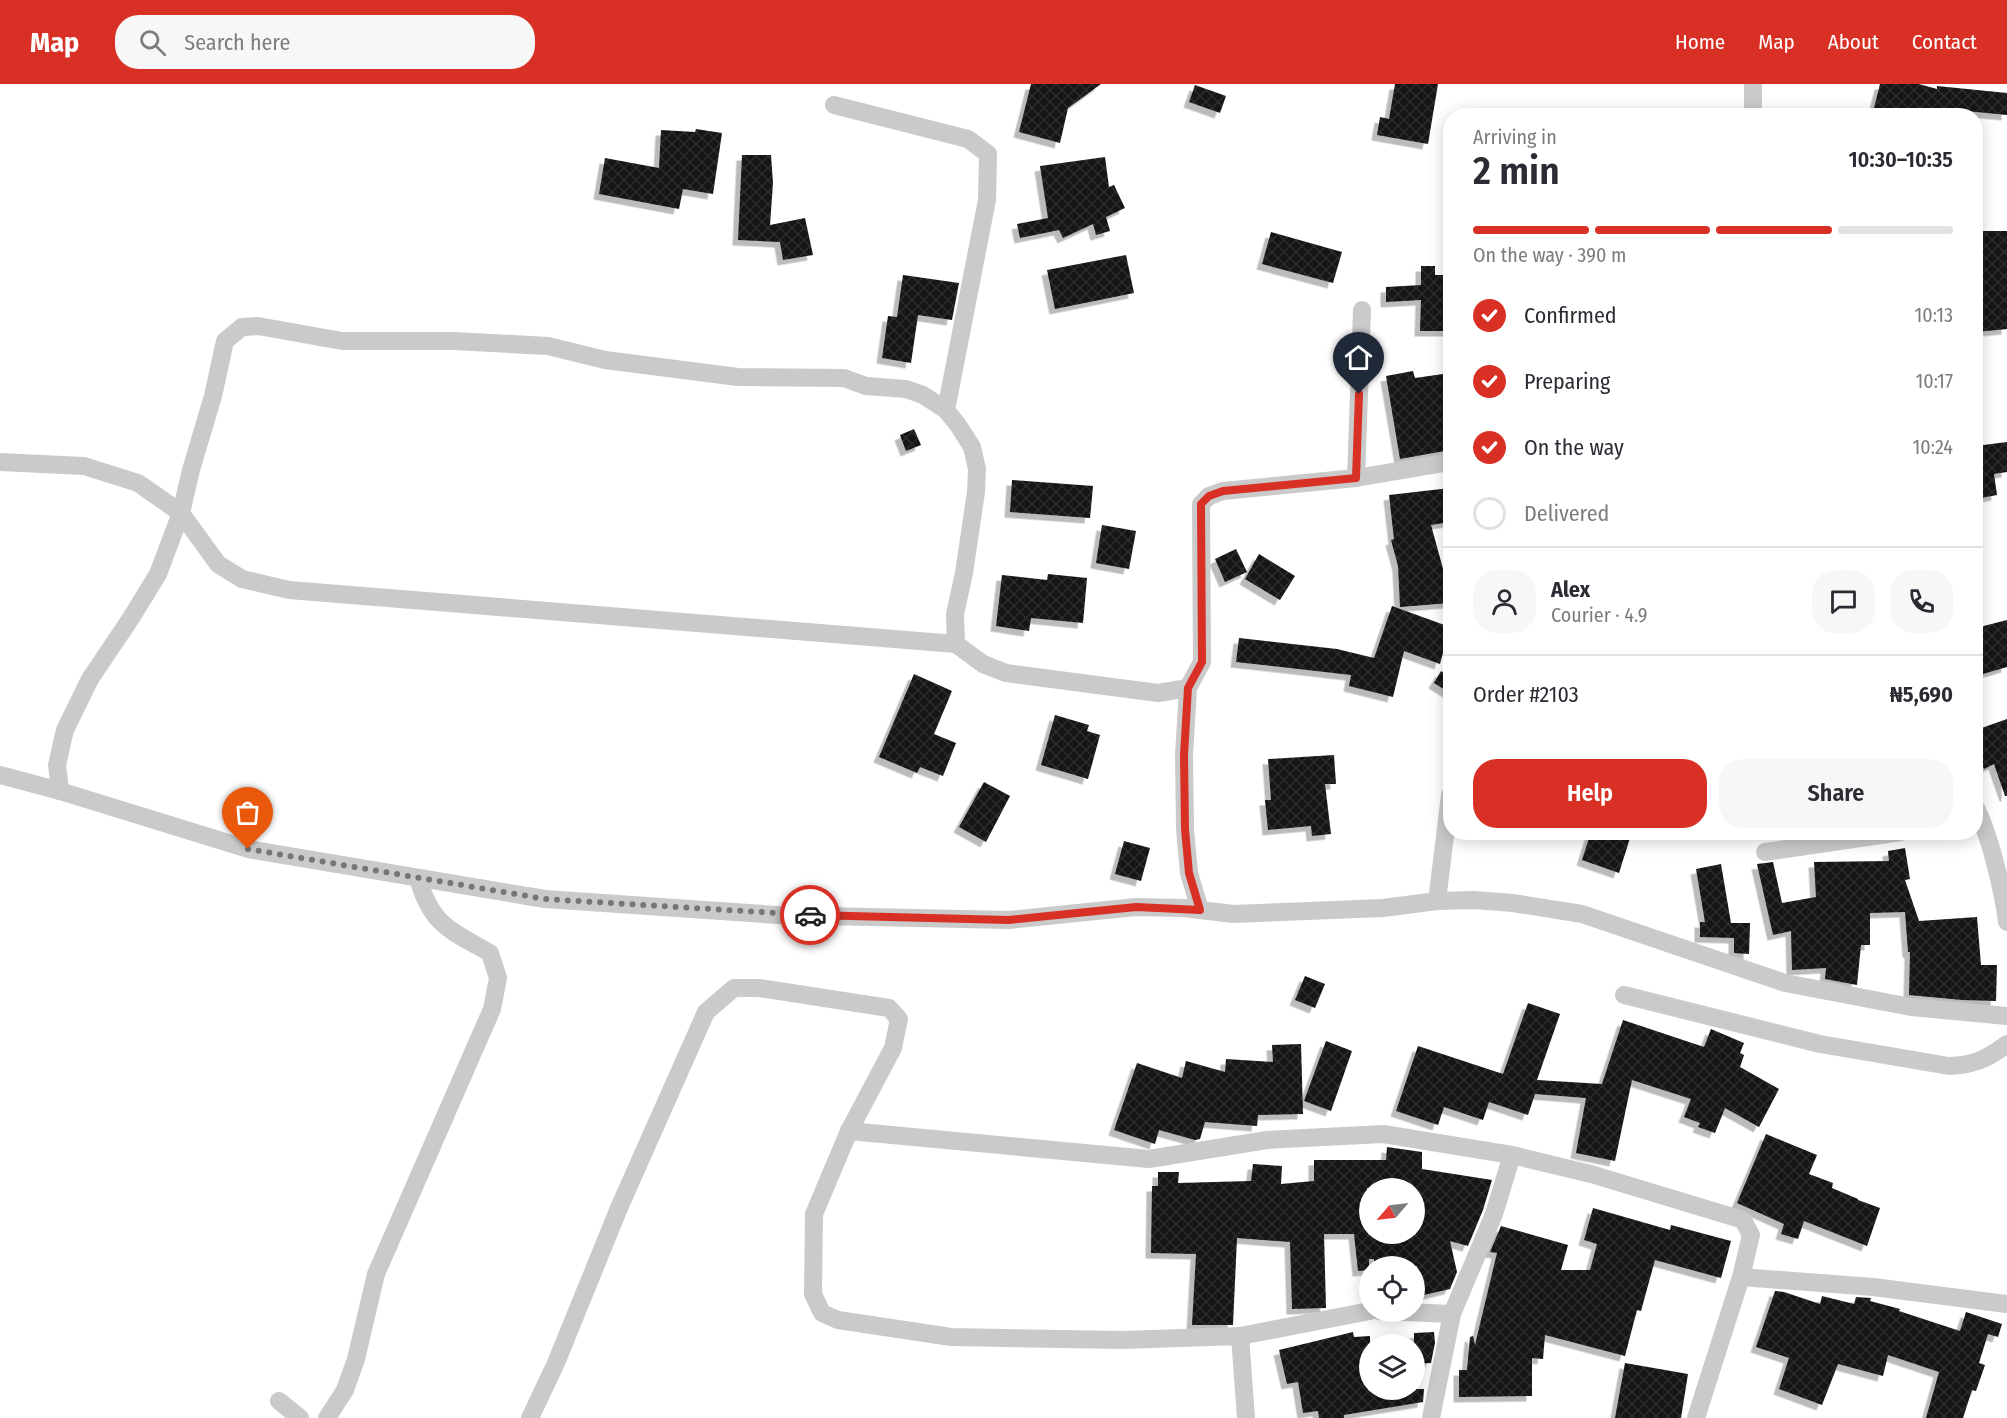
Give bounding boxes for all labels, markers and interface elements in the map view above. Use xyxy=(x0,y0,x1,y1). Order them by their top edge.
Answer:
search box xyxy=(115,15,535,69)
text: Map xyxy=(30,26,79,59)
icon: search xyxy=(136,26,169,59)
text: Search here xyxy=(184,29,290,56)
text: Home xyxy=(1675,29,1725,55)
text: Map xyxy=(1758,29,1795,55)
text: About xyxy=(1828,29,1879,55)
text: Contact xyxy=(1912,29,1977,55)
text: Arriving in xyxy=(1473,125,1557,149)
text: 10:30–10:35 xyxy=(1848,146,1953,173)
text: 2 min xyxy=(1473,148,1560,194)
text: On the way · 390 m xyxy=(1473,243,1626,267)
icon: check xyxy=(1473,299,1506,332)
text: Confirmed xyxy=(1524,302,1617,329)
text: 10:13 xyxy=(1915,303,1953,327)
pin xyxy=(1333,332,1384,394)
icon: home xyxy=(1342,341,1375,374)
icon: check xyxy=(1473,365,1506,398)
text: Preparing xyxy=(1524,368,1610,395)
text: 10:17 xyxy=(1915,369,1953,393)
icon: check xyxy=(1473,431,1506,464)
text: On the way xyxy=(1524,434,1624,461)
text: 10:24 xyxy=(1912,435,1953,459)
text: Delivered xyxy=(1524,500,1609,527)
button: person xyxy=(1473,570,1536,633)
button: chat xyxy=(1812,570,1875,633)
button: phone xyxy=(1890,570,1953,633)
text: Alex xyxy=(1551,576,1590,603)
text: Courier · 4.9 xyxy=(1551,603,1647,627)
text: Order #2103 xyxy=(1473,681,1579,708)
text: ₦5,690 xyxy=(1890,681,1953,708)
button: Help xyxy=(1473,759,1707,828)
button: Share xyxy=(1719,759,1953,828)
pin xyxy=(222,787,273,849)
icon: bag xyxy=(231,796,264,829)
courier xyxy=(780,885,840,945)
icon: car xyxy=(794,899,827,932)
north arrow xyxy=(1359,1178,1425,1244)
map controls xyxy=(1359,1178,1425,1400)
button: locate xyxy=(1359,1256,1425,1322)
button: layers xyxy=(1359,1334,1425,1400)

